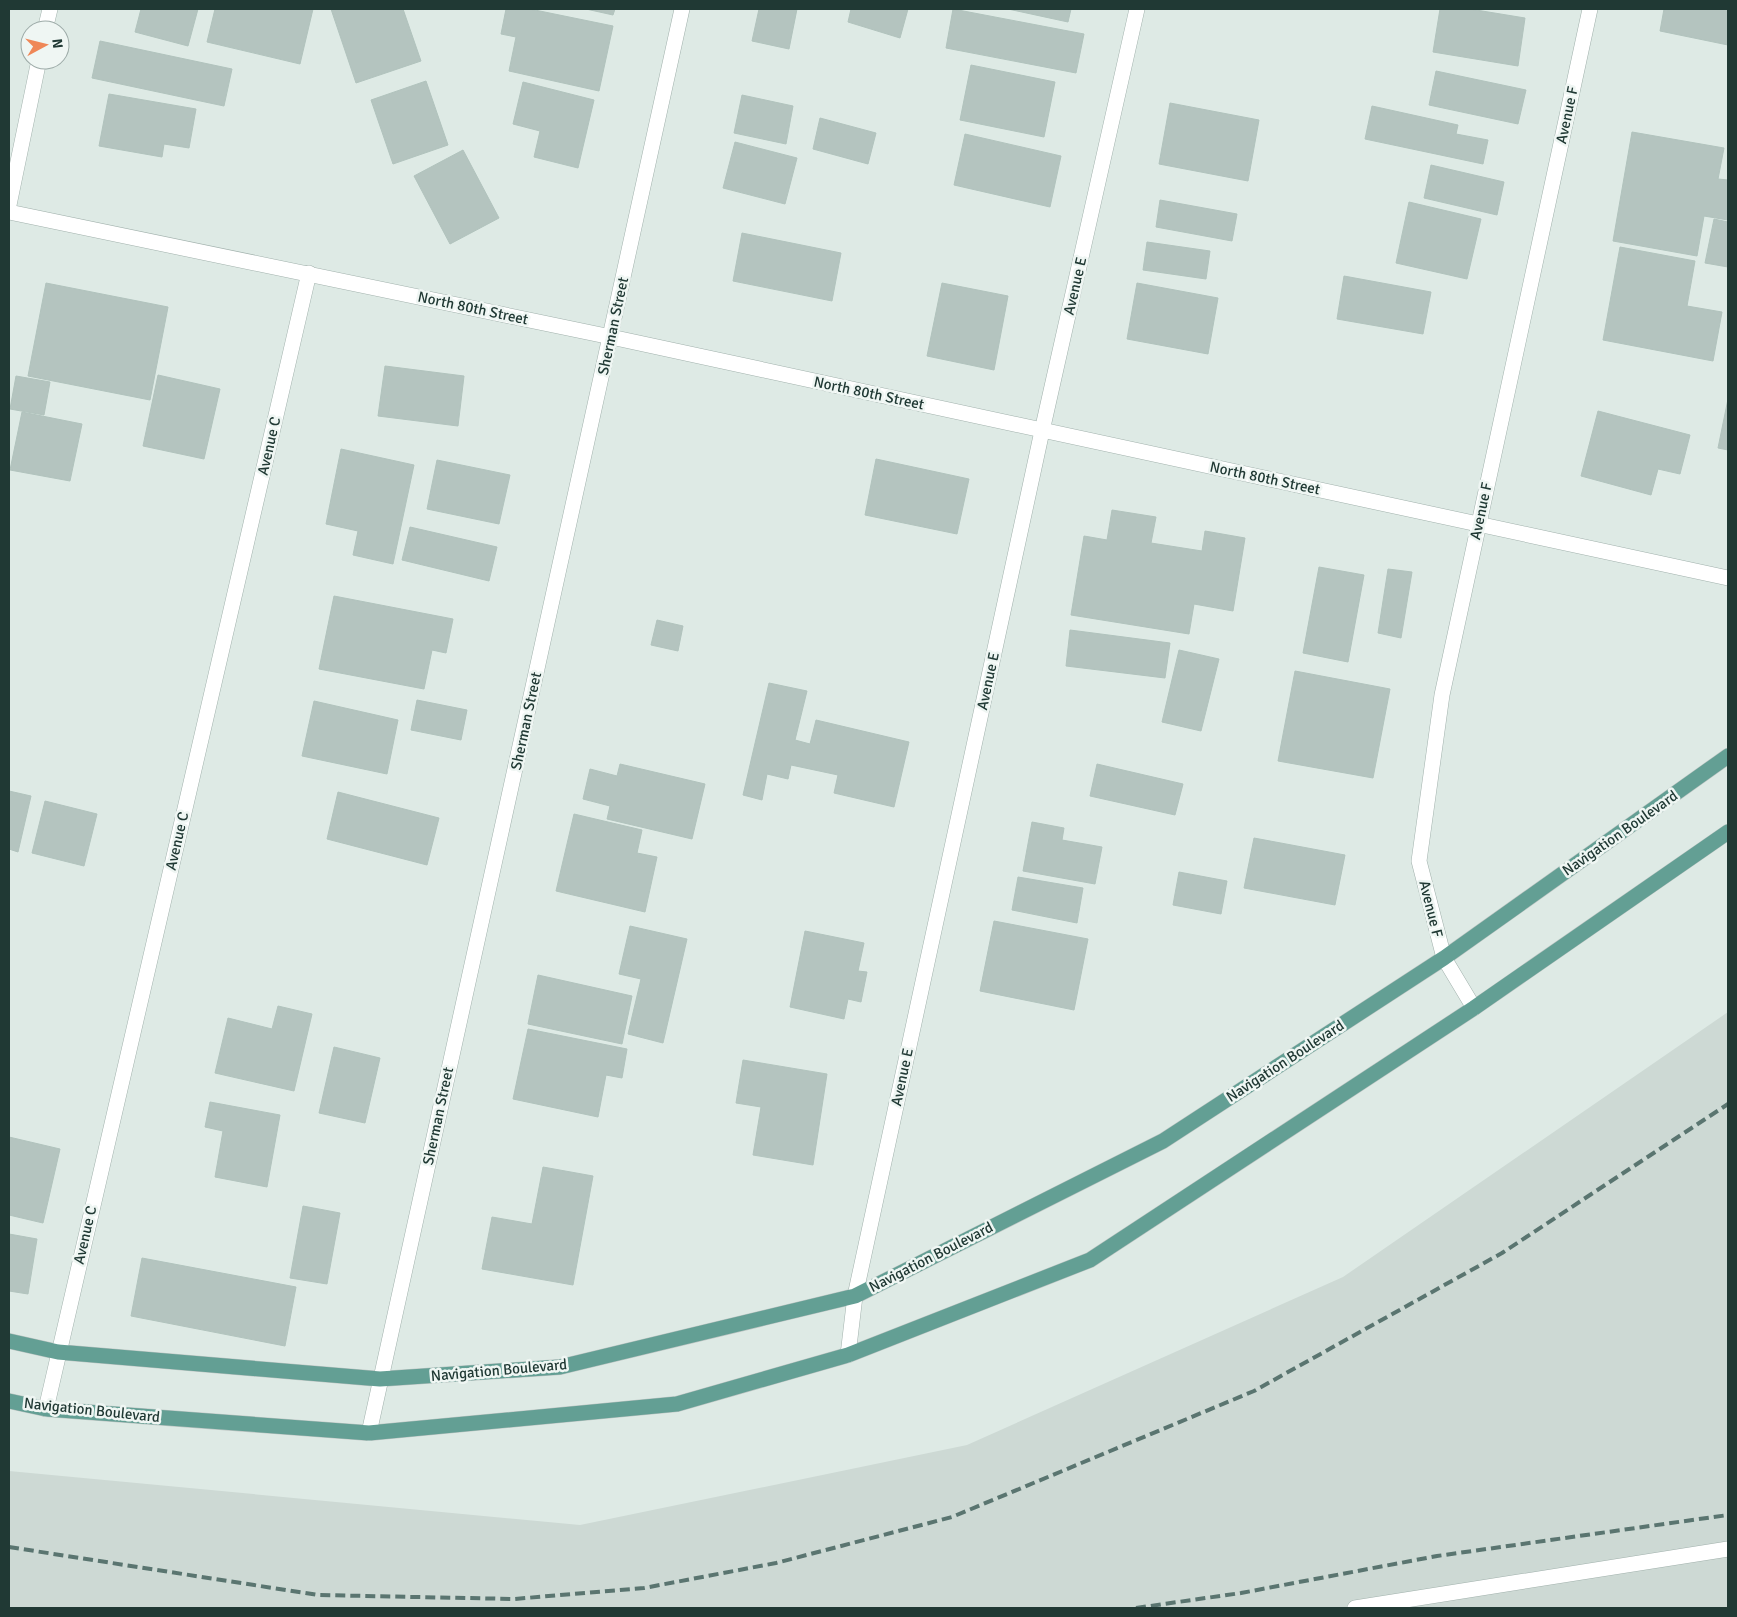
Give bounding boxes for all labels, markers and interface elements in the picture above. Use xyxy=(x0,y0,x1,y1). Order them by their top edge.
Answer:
north arrow xyxy=(20,20,70,70)
text: N xyxy=(48,38,66,49)
street label: Avenue F xyxy=(1552,85,1582,145)
street label: Avenue E xyxy=(1060,255,1090,317)
street label: Sherman Street xyxy=(594,275,632,377)
street label: North 80th Street xyxy=(416,287,530,329)
street label: North 80th Street xyxy=(812,372,926,414)
street label: Avenue C xyxy=(254,415,284,477)
street label: North 80th Street xyxy=(1208,457,1322,499)
street label: Avenue F xyxy=(1466,481,1496,541)
street label: Avenue E xyxy=(973,650,1003,712)
street label: Sherman Street xyxy=(507,670,545,772)
street label: Navigation Boulevard xyxy=(1559,786,1681,880)
street label: Avenue C xyxy=(162,810,192,872)
street label: Avenue F xyxy=(1415,879,1447,940)
street label: Navigation Boulevard xyxy=(1223,1016,1347,1106)
street label: Avenue E xyxy=(887,1046,917,1108)
street label: Sherman Street xyxy=(419,1065,457,1167)
street label: Avenue C xyxy=(70,1204,100,1266)
street label: Navigation Boulevard xyxy=(866,1218,996,1296)
street label: Navigation Boulevard xyxy=(430,1355,568,1385)
street label: Navigation Boulevard xyxy=(23,1394,161,1426)

